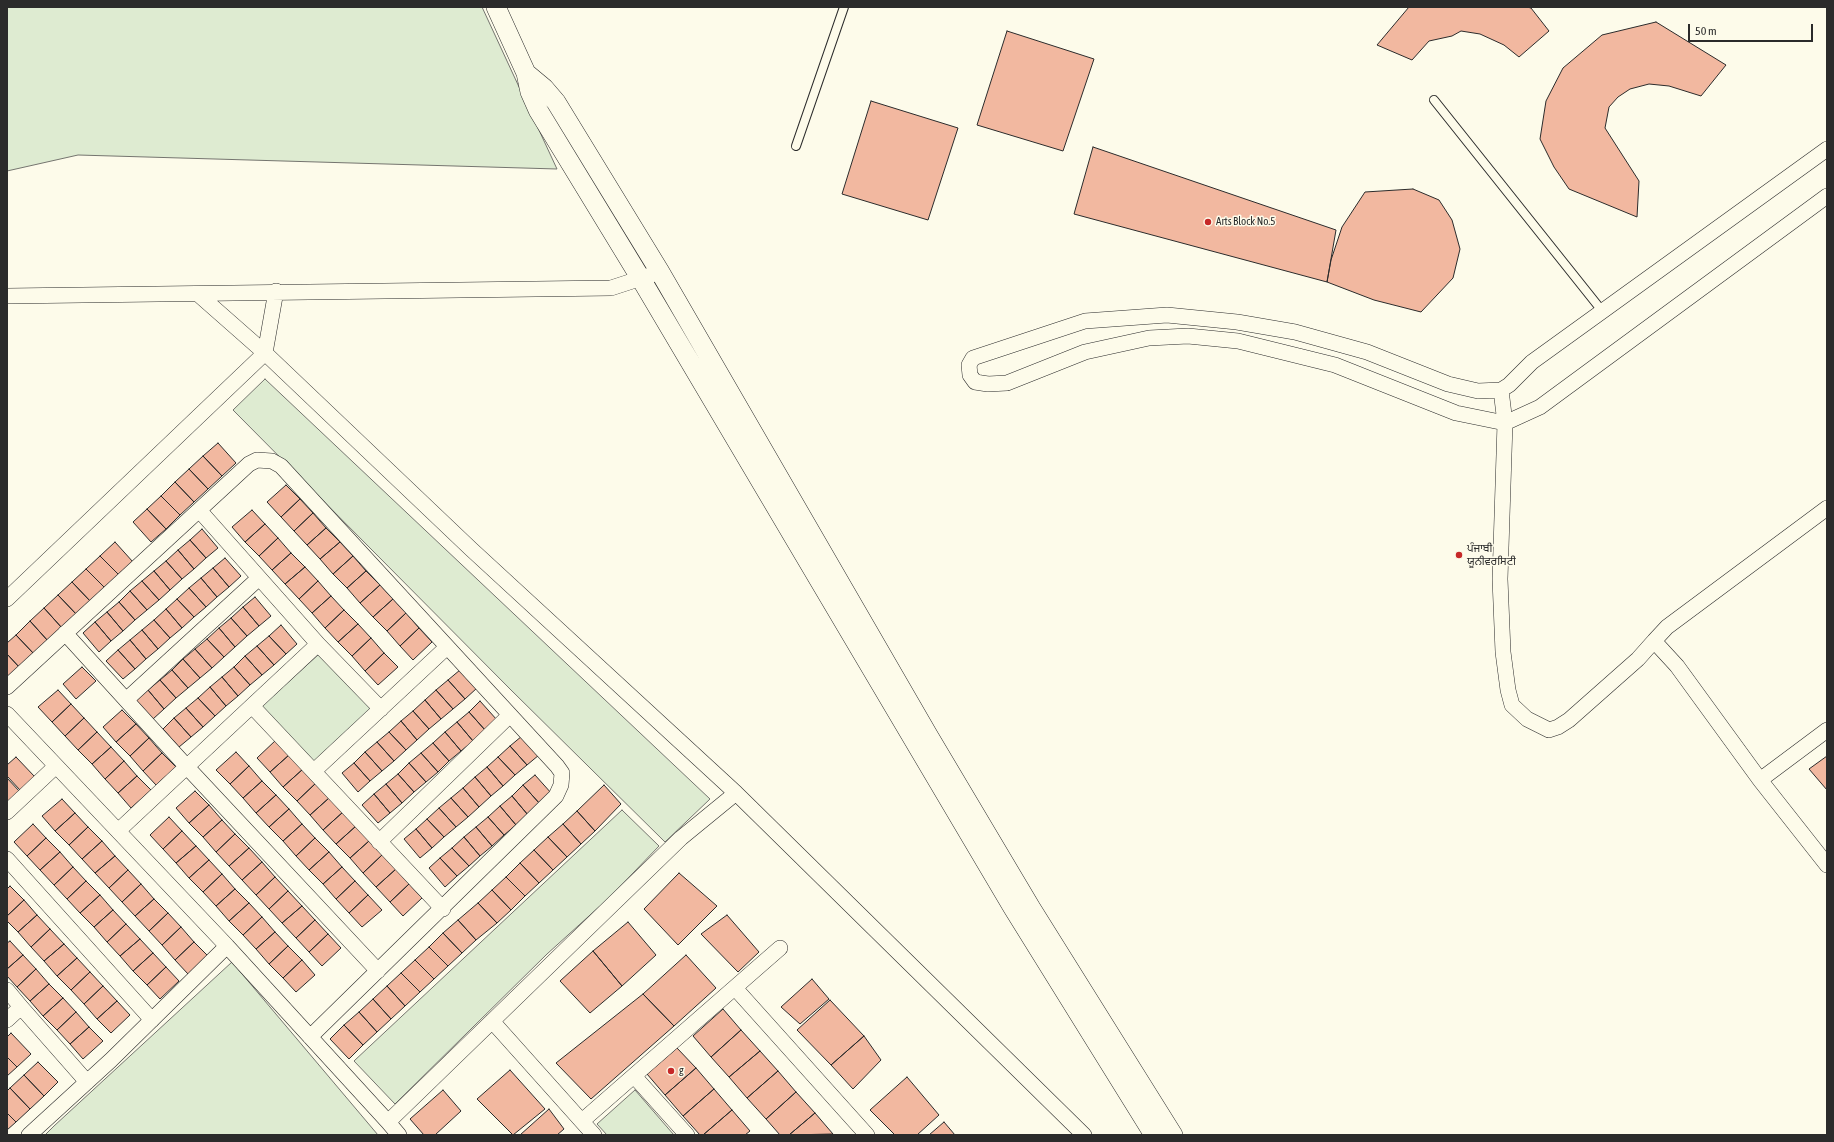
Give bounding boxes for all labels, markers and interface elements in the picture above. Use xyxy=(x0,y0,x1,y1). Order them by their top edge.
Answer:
scale bar xyxy=(1690,16,1815,42)
text: 50 m xyxy=(1695,24,1717,38)
place label: Arts Block No.5 xyxy=(1216,215,1275,229)
marker: Arts Block No.5 xyxy=(1203,217,1213,227)
place label: ਪੰਜਾਬੀ ਯੂਨੀਵਰਸਿਟੀ xyxy=(1467,542,1516,568)
marker: ਪੰਜਾਬੀ ਯੂਨੀਵਰਸਿਟੀ xyxy=(1454,550,1464,560)
place label: g xyxy=(679,1064,684,1078)
marker: g xyxy=(666,1066,676,1076)

